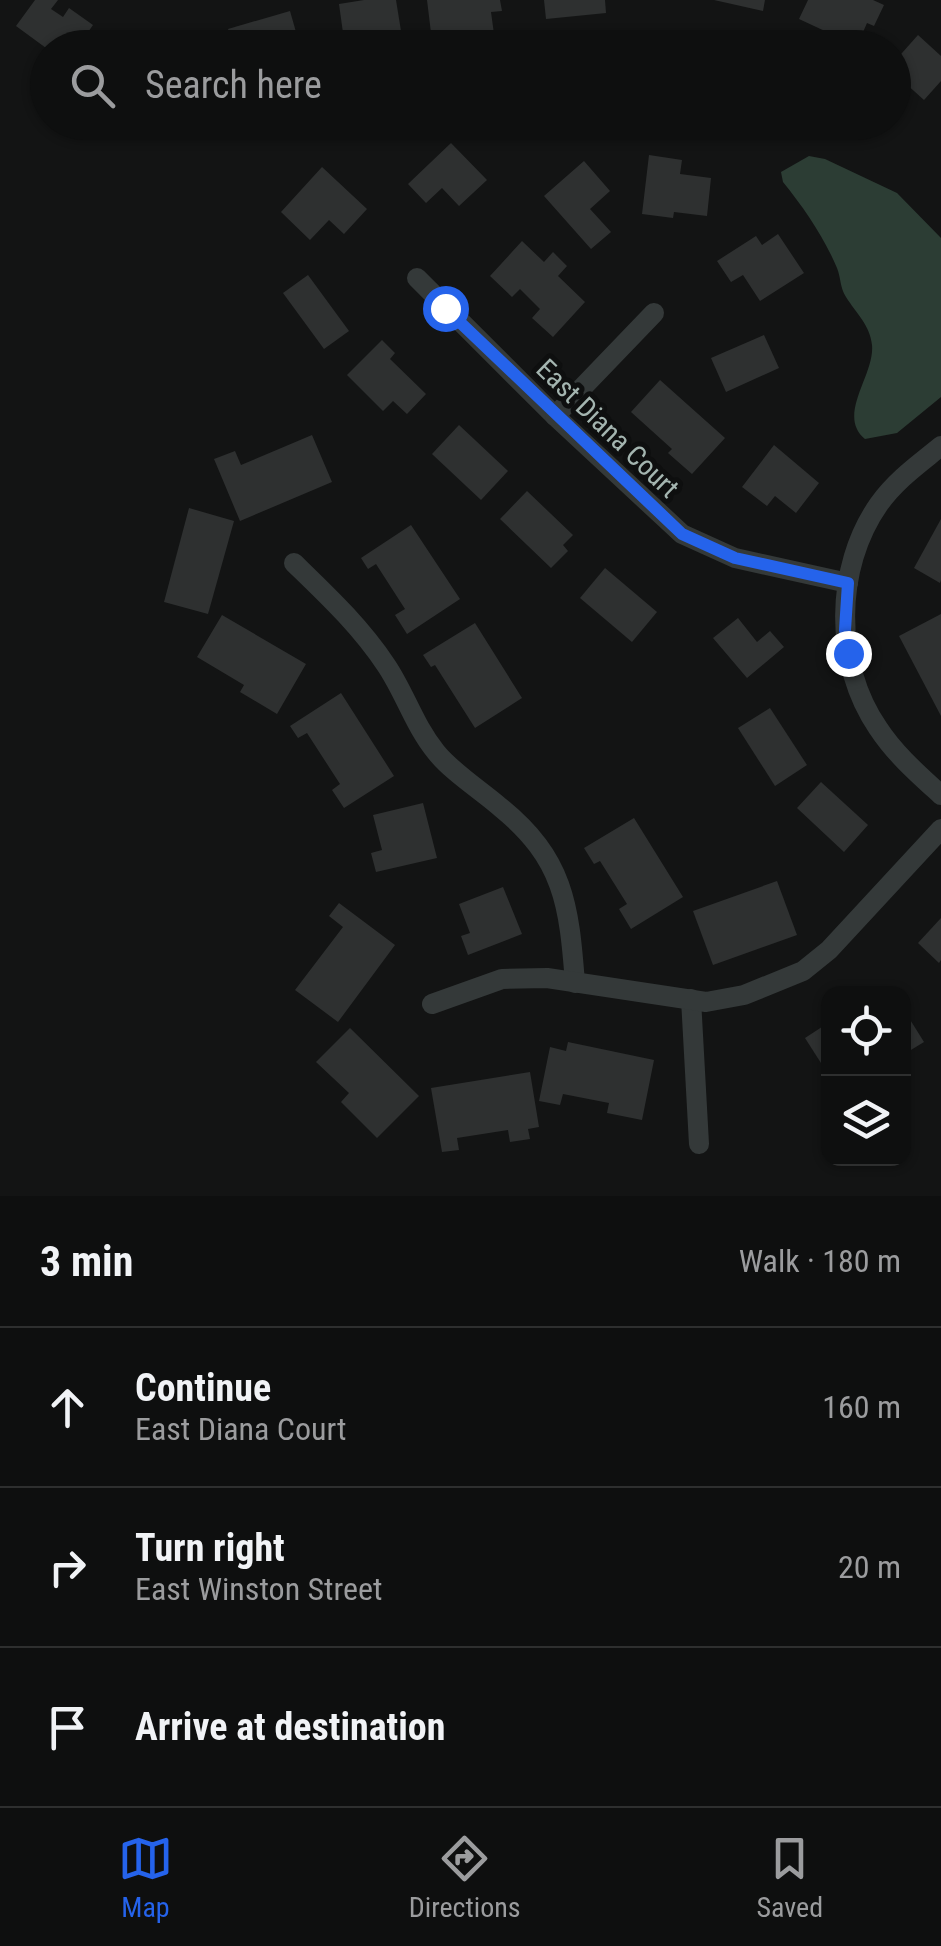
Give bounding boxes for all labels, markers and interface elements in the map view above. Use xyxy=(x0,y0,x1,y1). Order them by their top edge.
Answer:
search box xyxy=(30,30,911,140)
icon: search xyxy=(65,58,120,113)
text: Search here xyxy=(145,63,322,107)
route start xyxy=(423,286,469,332)
street label: East Diana Court xyxy=(530,352,686,504)
route end xyxy=(826,631,872,677)
map controls xyxy=(821,986,911,1166)
button: locate xyxy=(821,986,911,1076)
button: layers xyxy=(821,1076,911,1166)
text: 3 min xyxy=(40,1237,133,1286)
text: Walk · 180 m xyxy=(739,1242,901,1280)
text: Continue xyxy=(135,1366,271,1410)
icon: ahead xyxy=(40,1380,95,1435)
text: 160 m xyxy=(822,1388,901,1426)
text: East Diana Court xyxy=(135,1410,346,1448)
text: Turn right xyxy=(135,1526,285,1570)
icon: right xyxy=(40,1540,95,1595)
text: 20 m xyxy=(838,1548,901,1586)
text: East Winston Street xyxy=(135,1570,383,1608)
icon: arrive xyxy=(40,1700,95,1755)
text: Arrive at destination xyxy=(135,1705,445,1749)
tab: Map xyxy=(118,1831,173,1924)
tab: Directions xyxy=(409,1831,521,1924)
tab: Saved xyxy=(756,1831,823,1924)

